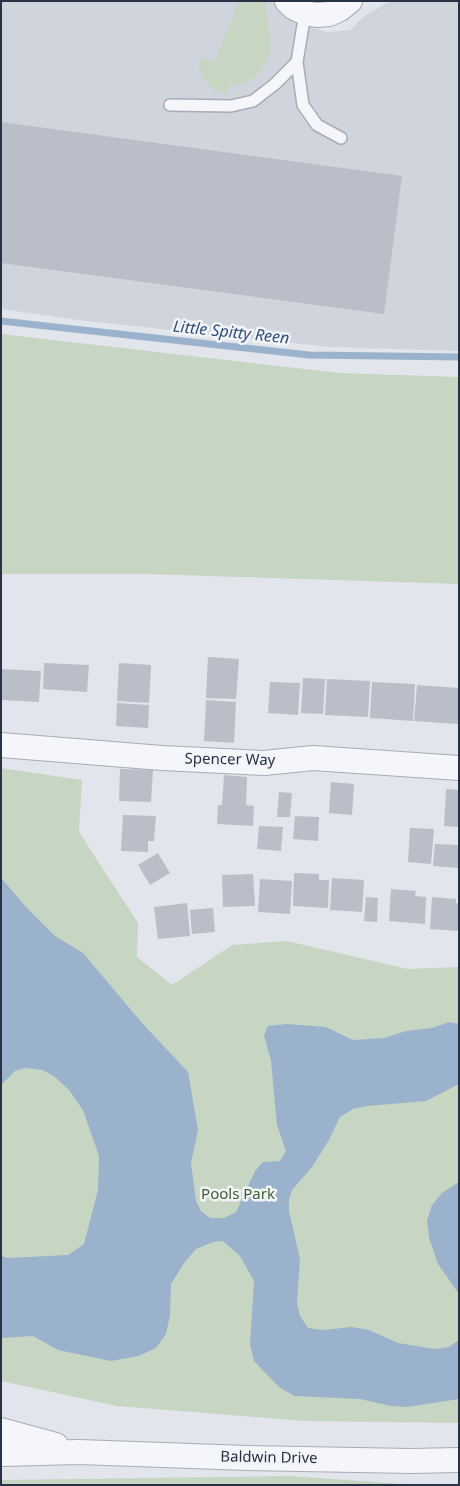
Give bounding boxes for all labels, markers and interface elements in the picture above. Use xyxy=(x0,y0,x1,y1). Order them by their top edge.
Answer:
water label: Little Spitty Reen xyxy=(172,317,290,349)
street label: Spencer Way xyxy=(185,750,275,770)
park label: Pools Park xyxy=(201,1186,275,1204)
street label: Baldwin Drive xyxy=(220,1448,318,1468)

